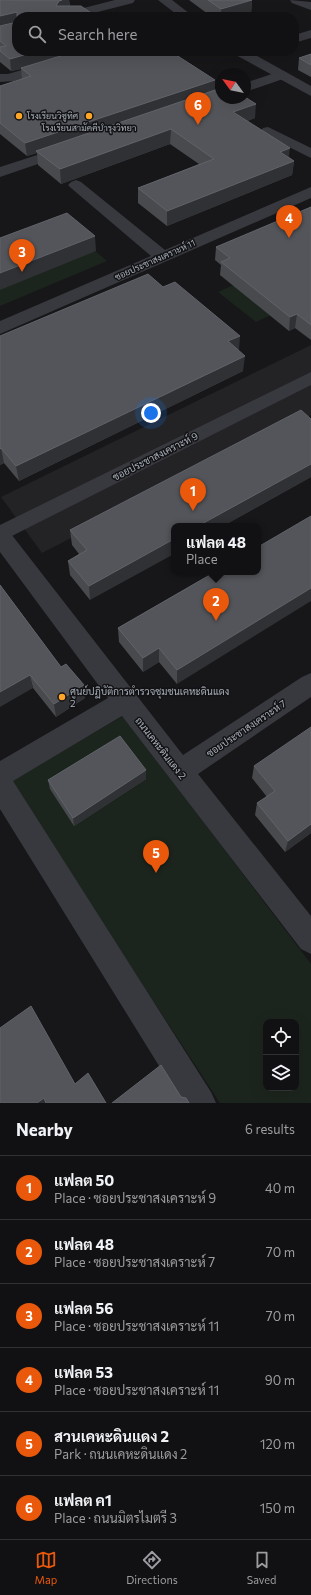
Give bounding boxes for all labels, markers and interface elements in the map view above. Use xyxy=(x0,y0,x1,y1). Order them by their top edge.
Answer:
search box xyxy=(12,12,299,56)
icon: search xyxy=(26,23,48,45)
text: Search here xyxy=(58,25,137,43)
north arrow xyxy=(215,68,251,104)
pin: 6 xyxy=(185,92,211,125)
place label: โรงเรียนวิชูทิศ xyxy=(26,110,78,122)
marker: โรงเรียนวิชูทิศ xyxy=(14,111,24,121)
marker: โรงเรียนสามัคคีบํารุงวิทยา xyxy=(84,111,94,121)
place label: โรงเรียนสามัคคีบํารุงวิทยา xyxy=(41,122,136,134)
pin: 4 xyxy=(276,205,302,238)
street label: ซอยประชาสงเคราะห์ 11 xyxy=(113,237,197,282)
pin: 3 xyxy=(9,239,35,272)
your location xyxy=(141,403,161,423)
street label: ซอยประชาสงเคราะห์ 9 xyxy=(110,428,200,483)
pin: 1 xyxy=(180,478,206,511)
popup xyxy=(171,523,261,575)
text: แฟลต 48 xyxy=(186,533,246,551)
text: Place xyxy=(186,551,218,567)
pin: 2 xyxy=(203,588,229,621)
place label: ศูนย์ปฏิบัติการตำรวจชุมชนเคหะดินแดง 2 xyxy=(70,684,229,709)
marker: ศูนย์ปฏิบัติการตำรวจชุมชนเคหะดินแดง 2 xyxy=(57,692,67,702)
street label: ซอยประชาสงเคราะห์ 7 xyxy=(203,696,288,759)
street label: ถนนเคหะดินแดง 2 xyxy=(133,715,189,782)
pin: 5 xyxy=(143,840,169,873)
map controls xyxy=(263,1019,299,1091)
button: locate xyxy=(263,1019,299,1055)
button: layers xyxy=(263,1055,299,1091)
text: Nearby xyxy=(16,1119,73,1140)
text: 6 results xyxy=(245,1121,295,1137)
text: แฟลต 50 xyxy=(54,1171,114,1189)
text: 1 xyxy=(26,1180,32,1196)
text: 40 m xyxy=(265,1180,295,1196)
text: Place · ซอยประชาสงเคราะห์ 9 xyxy=(54,1190,216,1206)
text: แฟลต 48 xyxy=(54,1235,114,1253)
text: 2 xyxy=(25,1244,33,1260)
text: 70 m xyxy=(266,1244,295,1260)
text: Place · ซอยประชาสงเคราะห์ 7 xyxy=(54,1254,215,1270)
text: แฟลต 56 xyxy=(54,1299,114,1317)
text: 3 xyxy=(25,1308,33,1324)
text: 70 m xyxy=(266,1308,295,1324)
text: Place · ซอยประชาสงเคราะห์ 11 xyxy=(54,1318,219,1334)
text: แฟลต 53 xyxy=(54,1363,113,1381)
text: 4 xyxy=(25,1372,33,1388)
text: 90 m xyxy=(265,1372,295,1388)
text: Place · ซอยประชาสงเคราะห์ 11 xyxy=(54,1382,219,1398)
text: สวนเคหะดินแดง 2 xyxy=(54,1427,169,1445)
text: 5 xyxy=(25,1436,33,1452)
text: 120 m xyxy=(260,1436,295,1452)
text: Park · ถนนเคหะดินแดง 2 xyxy=(54,1446,187,1462)
text: แฟลต ค1 xyxy=(54,1491,112,1509)
text: 6 xyxy=(25,1500,33,1516)
text: 150 m xyxy=(260,1500,295,1516)
text: Place · ถนนมิตรไมตรี 3 xyxy=(54,1510,177,1526)
tab: Map xyxy=(35,1549,57,1586)
tab: Directions xyxy=(126,1549,178,1586)
tab: Saved xyxy=(247,1549,276,1586)

